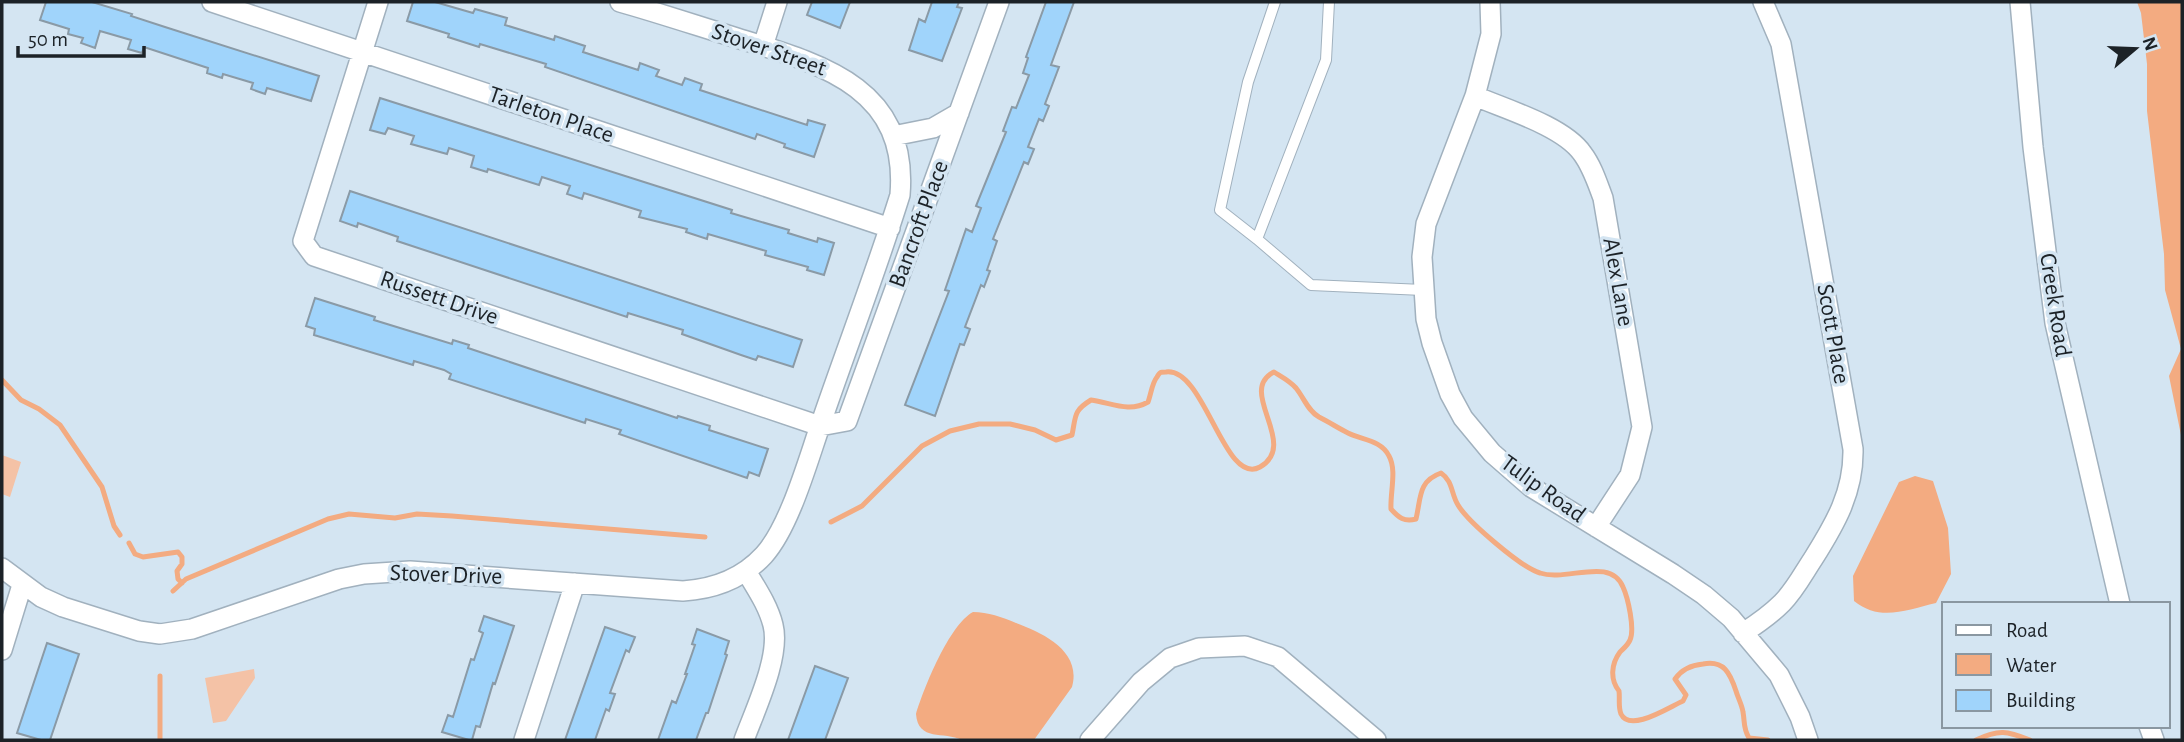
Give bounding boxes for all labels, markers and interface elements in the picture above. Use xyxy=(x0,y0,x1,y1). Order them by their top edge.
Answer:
scale bar xyxy=(18,14,144,58)
north arrow xyxy=(2100,14,2170,84)
street label: Stover Street xyxy=(709,19,830,81)
text: 50 m xyxy=(28,29,68,50)
text: N xyxy=(2139,35,2161,53)
street label: Tarleton Place xyxy=(485,82,617,148)
street label: Bancroft Place xyxy=(885,157,953,291)
street label: Alex Lane xyxy=(1598,236,1638,328)
street label: Creek Road xyxy=(2035,252,2075,358)
street label: Russett Drive xyxy=(377,267,501,329)
street label: Scott Place xyxy=(1812,282,1854,386)
street label: Tulip Road xyxy=(1496,451,1590,527)
street label: Stover Drive xyxy=(389,561,503,589)
legend xyxy=(1942,602,2170,728)
text: Road xyxy=(2006,620,2048,641)
text: Water xyxy=(2006,655,2056,676)
text: Building xyxy=(2006,690,2076,711)

